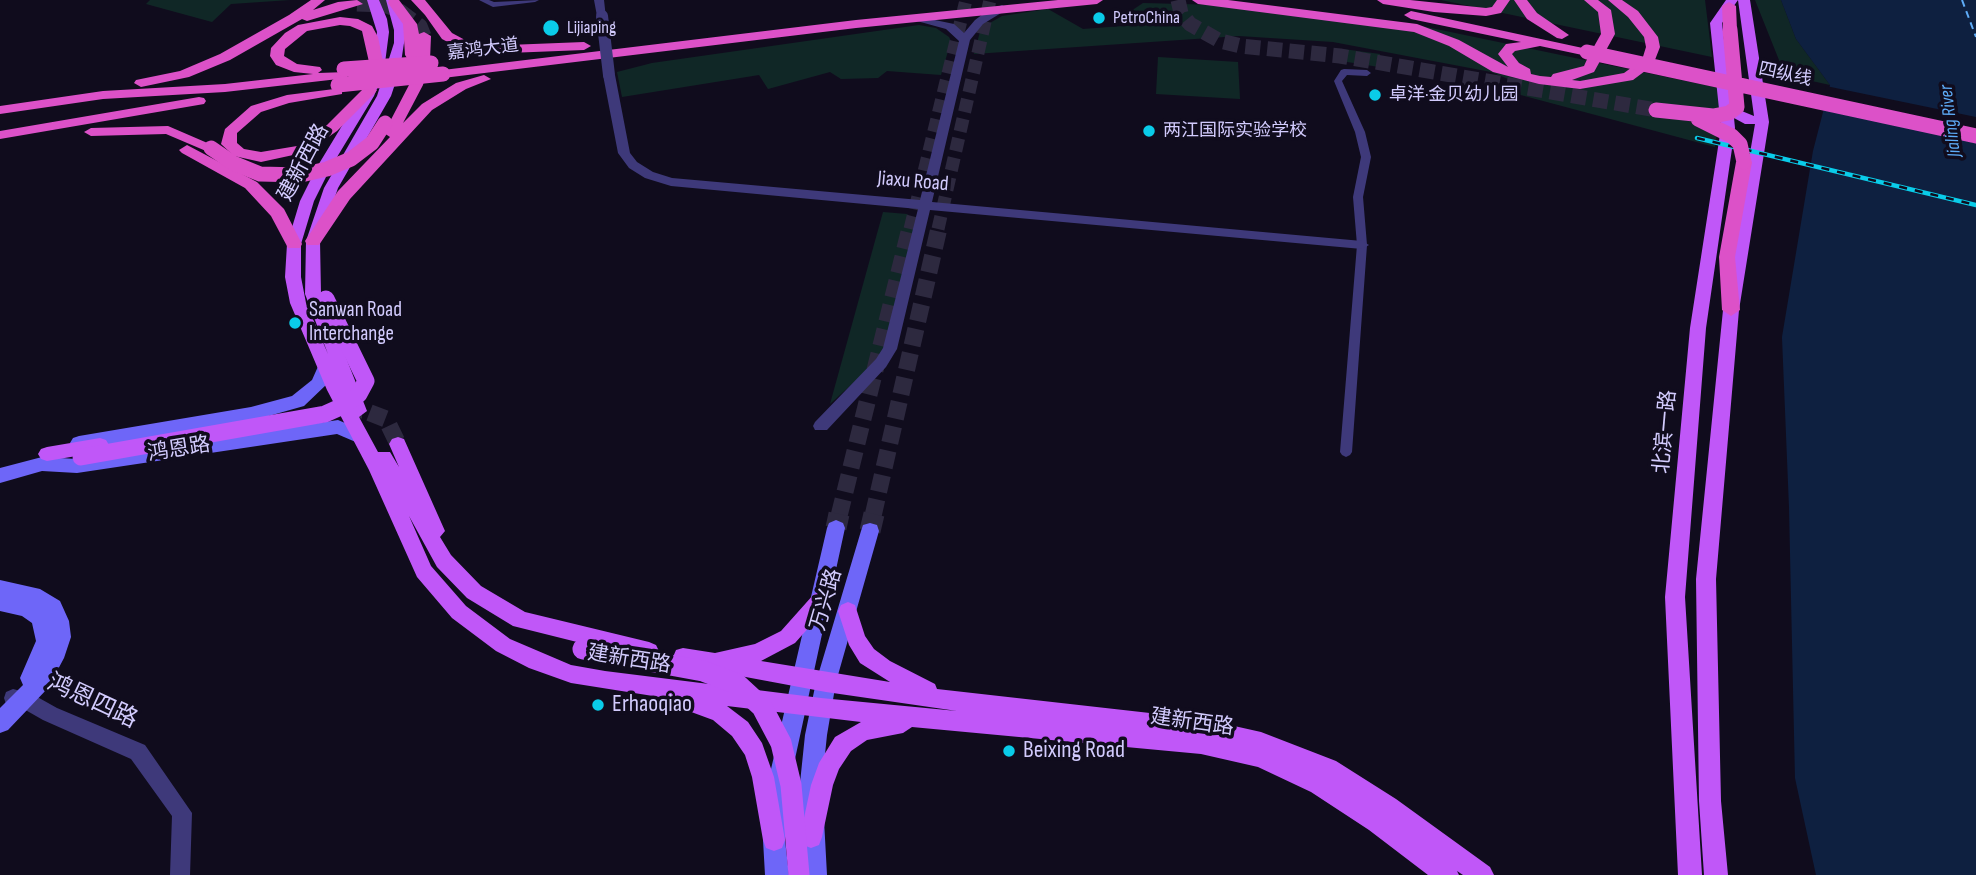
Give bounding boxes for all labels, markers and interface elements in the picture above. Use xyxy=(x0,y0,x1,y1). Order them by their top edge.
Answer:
place label: PetroChina xyxy=(1113,7,1180,29)
marker: PetroChina xyxy=(1091,10,1107,26)
place label: Lijiaping xyxy=(567,17,616,39)
marker: Lijiaping xyxy=(541,18,561,38)
street label: 嘉鸿大道 xyxy=(446,35,520,65)
street label: 四纵线 xyxy=(1756,59,1814,91)
place label: 卓洋·金贝幼儿园 xyxy=(1389,84,1519,106)
water label: Jialing River xyxy=(1935,84,1967,158)
marker: 卓洋·金贝幼儿园 xyxy=(1367,87,1383,103)
street label: 建新西路 xyxy=(273,120,335,206)
place label: 两江国际实验学校 xyxy=(1163,120,1307,142)
marker: 两江国际实验学校 xyxy=(1141,123,1157,139)
street label: Jiaxu Road xyxy=(876,166,950,198)
place label: Sanwan Road Interchange xyxy=(309,298,402,348)
marker: Sanwan Road Interchange xyxy=(287,315,303,331)
street label: 北滨一路 xyxy=(1650,389,1682,475)
street label: 鸿恩路 xyxy=(146,433,212,467)
street label: 万兴路 xyxy=(806,566,848,634)
street label: 建新西路 xyxy=(586,641,672,679)
street label: 鸿恩四路 xyxy=(42,669,142,735)
place label: Erhaoqiao xyxy=(612,691,692,719)
marker: Erhaoqiao xyxy=(590,697,606,713)
street label: 建新西路 xyxy=(1149,705,1235,741)
place label: Beixing Road xyxy=(1023,737,1125,765)
marker: Beixing Road xyxy=(1001,743,1017,759)

